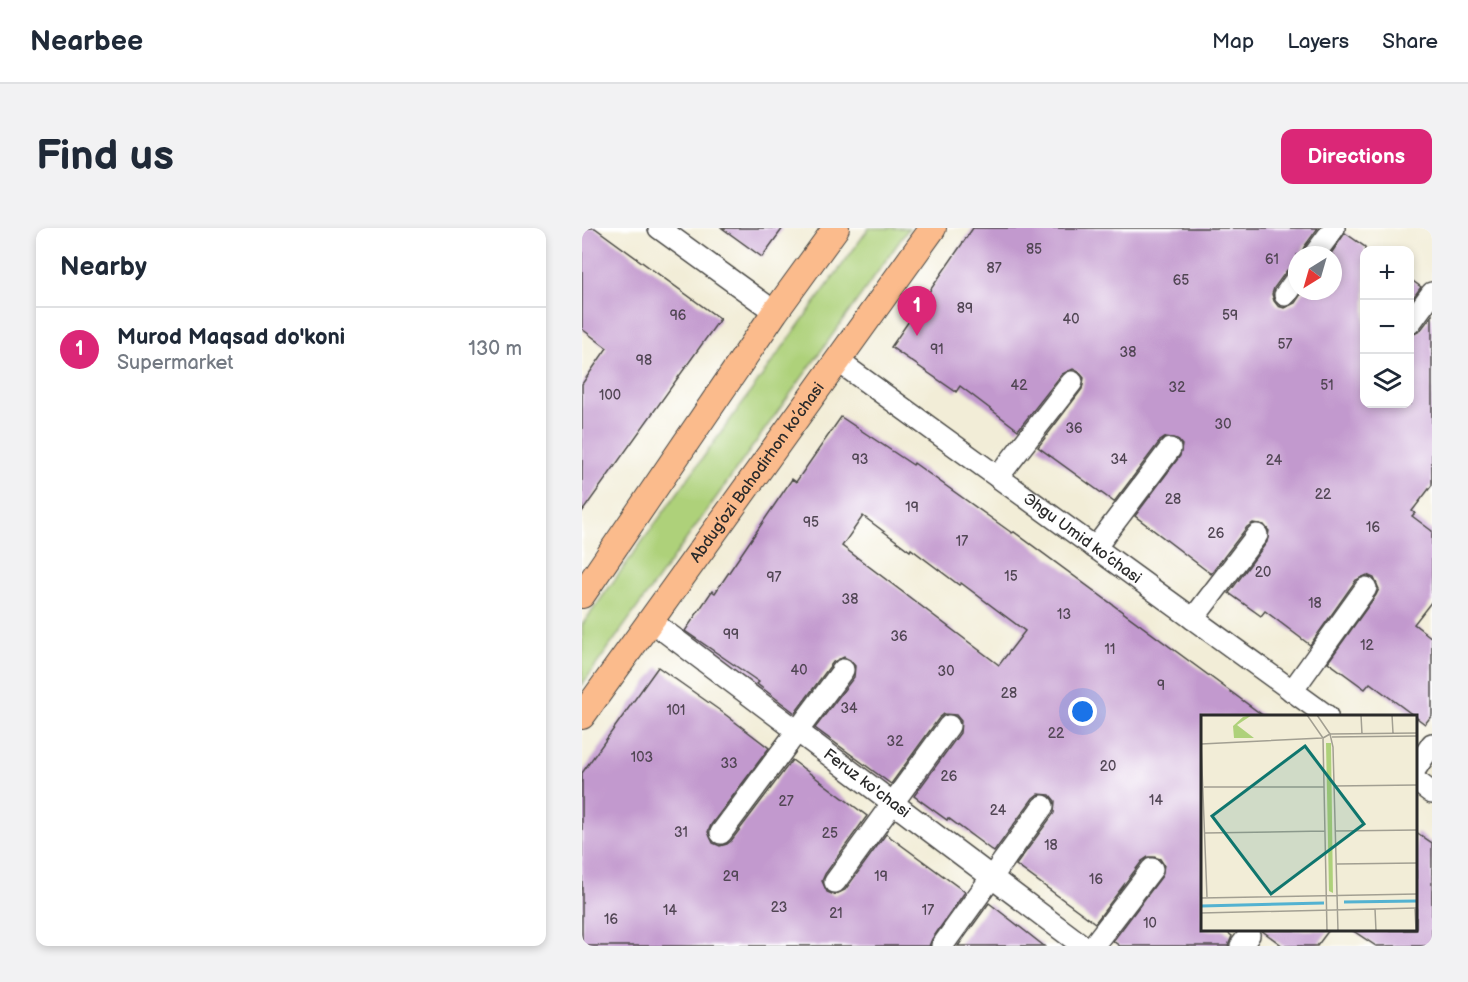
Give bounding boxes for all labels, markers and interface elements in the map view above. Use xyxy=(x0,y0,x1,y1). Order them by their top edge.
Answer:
text: Nearbee xyxy=(30,25,143,58)
text: Map xyxy=(1212,29,1254,54)
text: Layers xyxy=(1287,29,1349,54)
text: Share xyxy=(1382,29,1438,54)
button: Directions xyxy=(1281,129,1432,184)
text: Find us xyxy=(36,131,174,182)
house number: 85 xyxy=(1026,241,1042,258)
north arrow xyxy=(1288,246,1342,300)
map controls xyxy=(1360,246,1414,408)
button: + xyxy=(1360,246,1414,300)
house number: 61 xyxy=(1265,251,1279,268)
text: Nearby xyxy=(60,252,147,283)
house number: 87 xyxy=(986,260,1002,277)
house number: 65 xyxy=(1173,272,1189,289)
pin: 1 xyxy=(898,286,936,336)
house number: 89 xyxy=(957,300,973,317)
button: − xyxy=(1360,300,1414,354)
house number: 96 xyxy=(670,307,687,324)
house number: 59 xyxy=(1222,307,1238,324)
house number: 40 xyxy=(1063,311,1079,328)
text: Murod Maqsad do'koni xyxy=(117,324,345,351)
house number: 57 xyxy=(1278,336,1293,353)
text: 1 xyxy=(75,337,84,361)
text: 130 m xyxy=(468,337,522,361)
house number: 91 xyxy=(930,341,944,358)
house number: 38 xyxy=(1120,344,1136,361)
text: Supermarket xyxy=(117,351,233,375)
house number: 98 xyxy=(636,352,652,369)
button: layers xyxy=(1360,354,1414,408)
house number: 42 xyxy=(1011,377,1028,394)
house number: 51 xyxy=(1320,377,1334,394)
street label: Abdug’ozi Bahodirhon ko’chasi xyxy=(686,379,828,566)
house number: 32 xyxy=(1169,379,1186,396)
house number: 100 xyxy=(599,387,621,404)
house number: 30 xyxy=(1215,416,1231,433)
house number: 36 xyxy=(1065,420,1083,437)
house number: 93 xyxy=(852,451,868,468)
house number: 34 xyxy=(1110,451,1128,468)
house number: 24 xyxy=(1266,452,1283,469)
house number: 22 xyxy=(1315,486,1332,503)
street label: Эhgu Umid ko’chasi xyxy=(1020,489,1145,588)
house number: 28 xyxy=(1165,491,1181,508)
house number: 19 xyxy=(905,499,919,516)
house number: 95 xyxy=(803,514,819,531)
house number: 16 xyxy=(1366,519,1380,536)
house number: 26 xyxy=(1208,525,1225,542)
house number: 17 xyxy=(956,533,968,550)
house number: 20 xyxy=(1255,564,1271,581)
house number: 15 xyxy=(1004,568,1018,585)
house number: 97 xyxy=(767,569,782,586)
house number: 38 xyxy=(842,591,858,608)
house number: 18 xyxy=(1308,595,1322,612)
house number: 13 xyxy=(1057,606,1071,623)
house number: 99 xyxy=(723,626,739,643)
house number: 36 xyxy=(890,628,908,645)
house number: 12 xyxy=(1360,637,1375,654)
house number: 11 xyxy=(1105,641,1115,658)
house number: 40 xyxy=(791,662,807,679)
house number: 30 xyxy=(938,663,954,680)
house number: 9 xyxy=(1157,677,1165,694)
house number: 28 xyxy=(1001,685,1017,702)
your location xyxy=(1068,697,1097,726)
house number: 34 xyxy=(840,700,858,717)
house number: 101 xyxy=(666,702,686,719)
inset map xyxy=(1201,715,1417,931)
house number: 22 xyxy=(1048,725,1065,742)
house number: 32 xyxy=(887,733,904,750)
street label: Feruz ko'chasi xyxy=(820,745,914,822)
house number: 103 xyxy=(631,749,653,766)
house number: 33 xyxy=(720,755,738,772)
house number: 20 xyxy=(1100,758,1116,775)
house number: 26 xyxy=(941,768,958,785)
house number: 14 xyxy=(1149,792,1163,809)
house number: 27 xyxy=(778,793,794,810)
house number: 24 xyxy=(990,802,1007,819)
house number: 31 xyxy=(674,824,688,841)
house number: 25 xyxy=(822,825,838,842)
house number: 18 xyxy=(1044,837,1058,854)
house number: 29 xyxy=(723,868,739,885)
house number: 19 xyxy=(874,868,888,885)
house number: 16 xyxy=(1089,871,1103,888)
house number: 23 xyxy=(771,899,787,916)
house number: 14 xyxy=(663,902,677,919)
house number: 17 xyxy=(922,902,934,919)
house number: 21 xyxy=(829,905,843,922)
house number: 16 xyxy=(604,911,618,928)
house number: 10 xyxy=(1143,915,1157,932)

